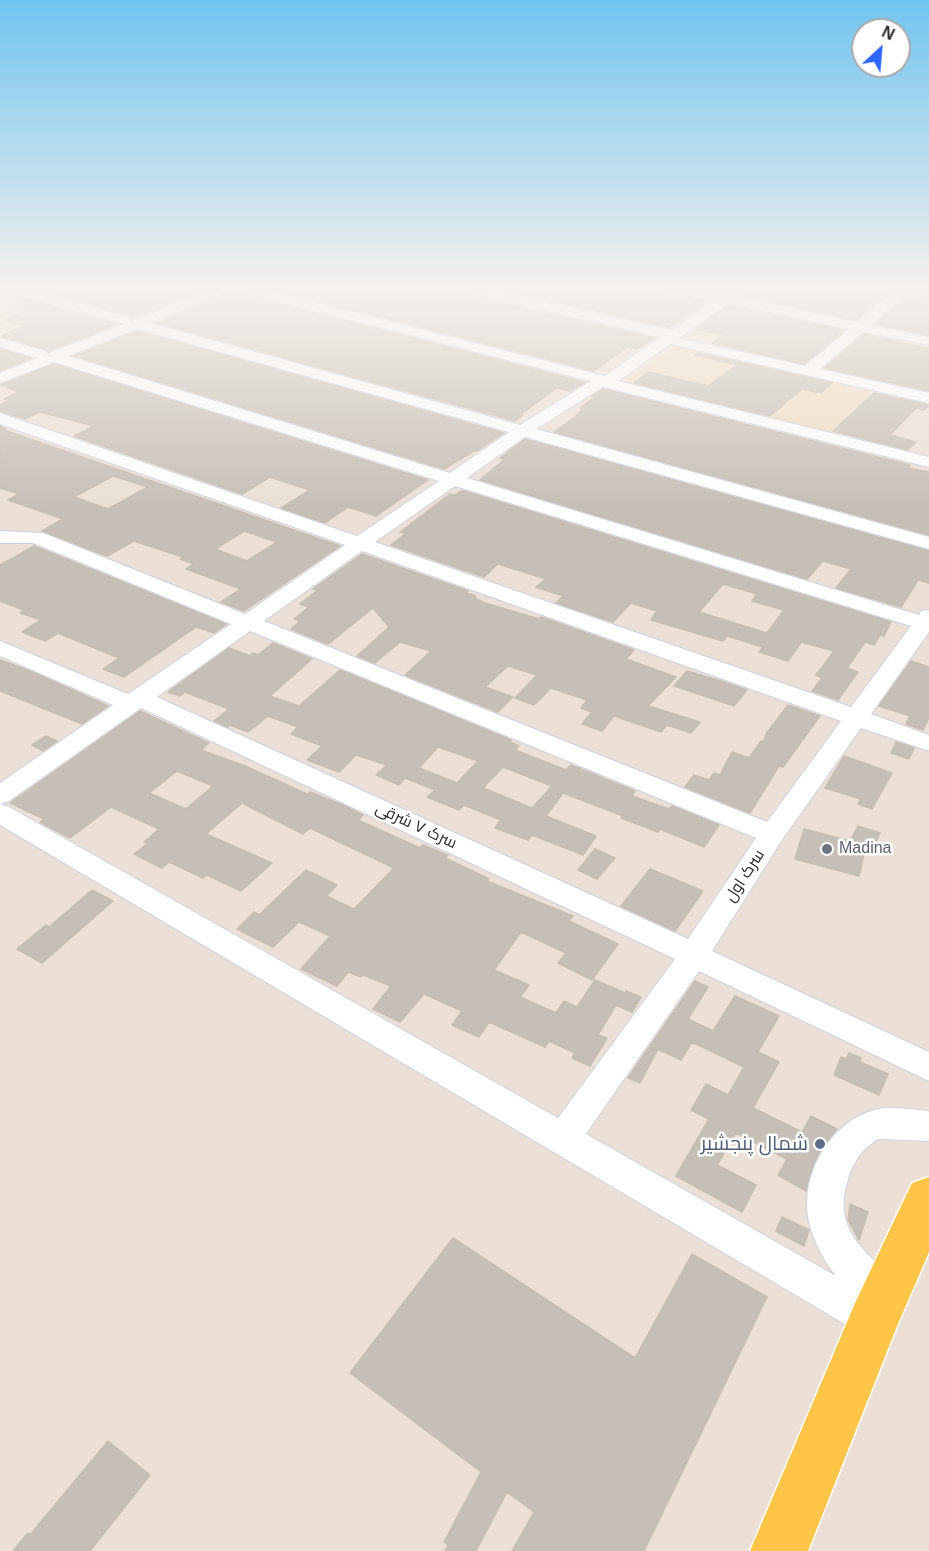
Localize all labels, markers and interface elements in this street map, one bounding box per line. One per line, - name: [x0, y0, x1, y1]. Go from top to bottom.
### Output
- north arrow: [851, 18, 911, 78]
- text: N: [879, 23, 897, 43]
- street label: سرک ۷ شرقی: [372, 799, 460, 853]
- place label: Madina: [839, 839, 891, 859]
- marker: Madina: [820, 842, 834, 856]
- street label: سرک‌ اول: [721, 846, 769, 906]
- place label: شمال پنجشیر: [701, 1132, 808, 1156]
- marker: شمال پنجشیر: [813, 1137, 827, 1151]

